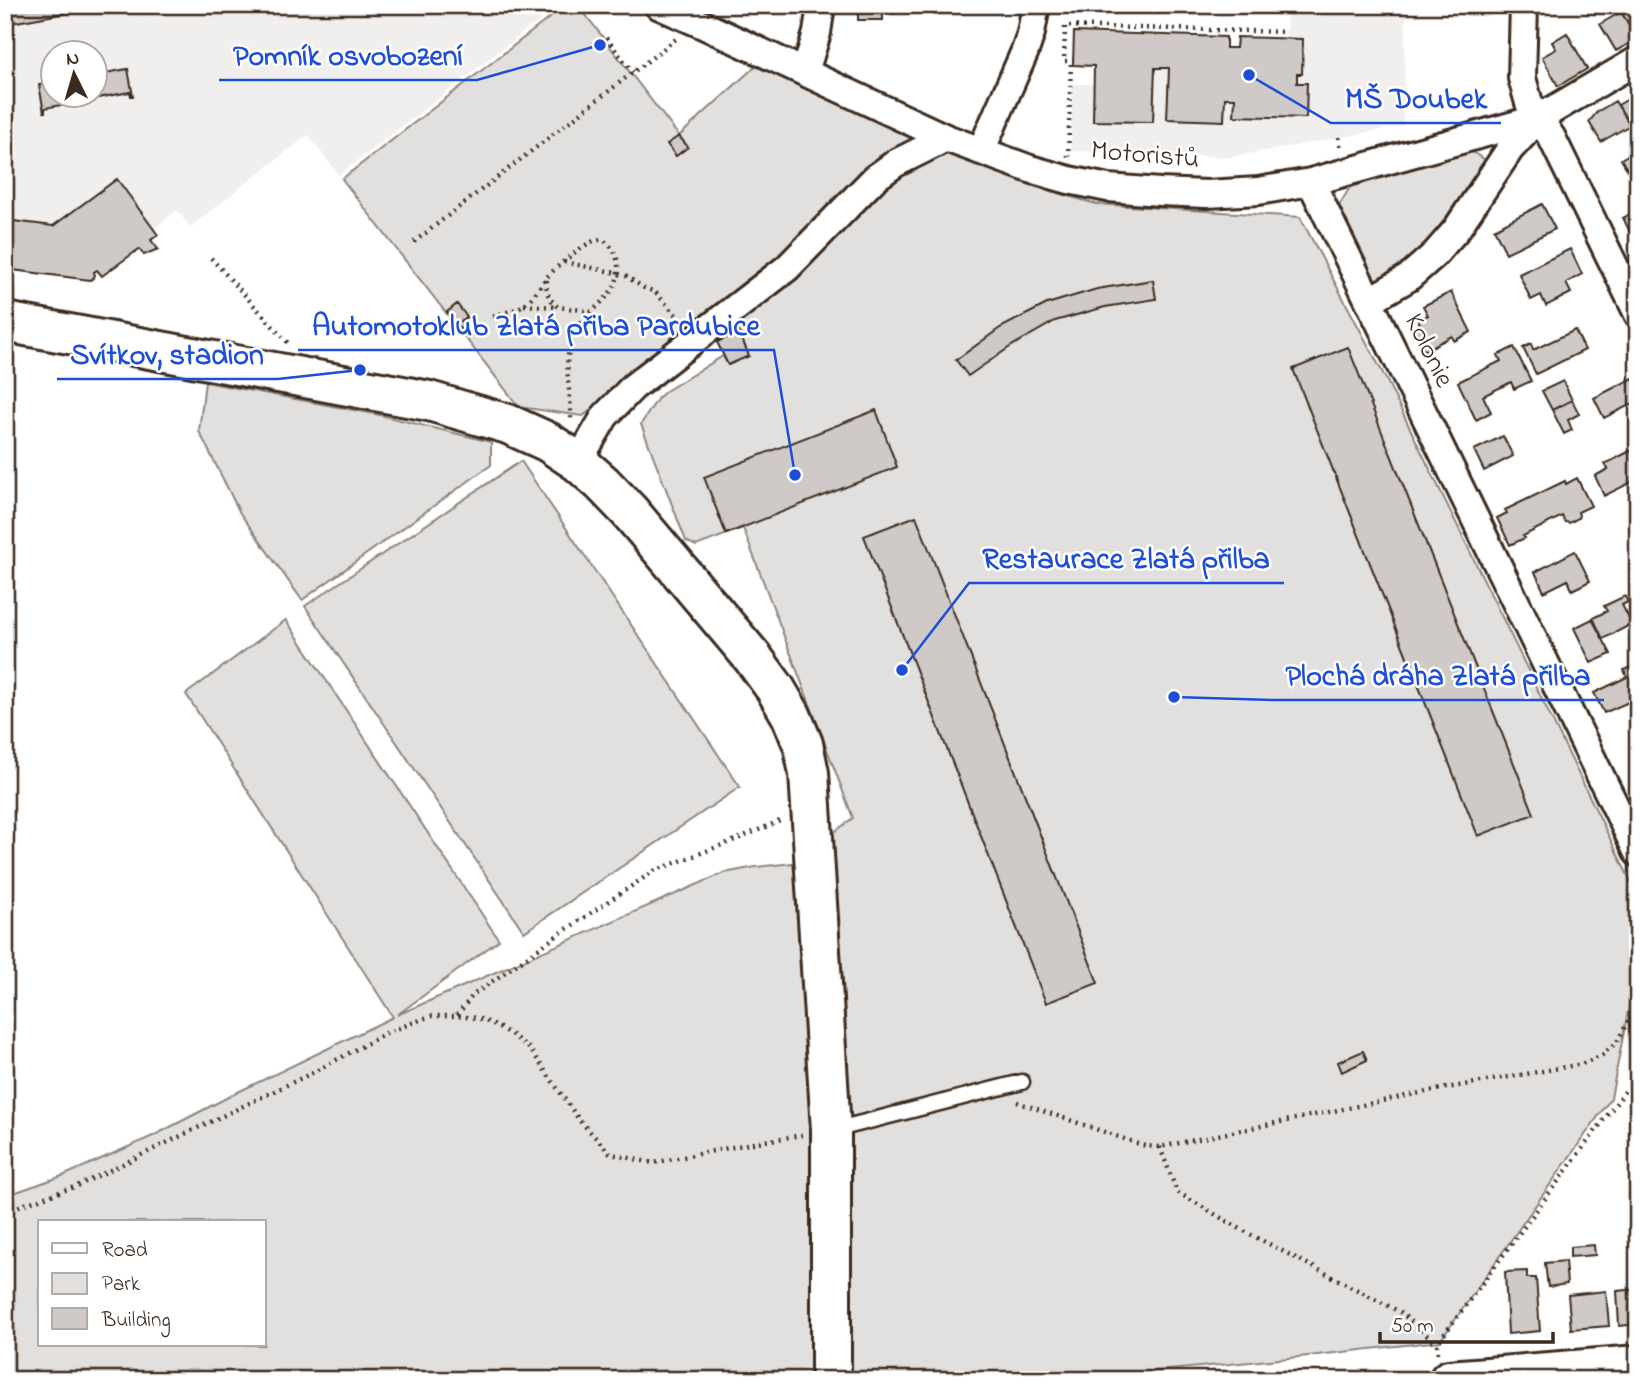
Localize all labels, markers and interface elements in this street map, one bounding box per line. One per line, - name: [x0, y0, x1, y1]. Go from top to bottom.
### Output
- callout: Pomník osvobození: [219, 29, 477, 80]
- text: Pomník osvobození: [233, 36, 463, 80]
- north arrow: [38, 38, 108, 108]
- text: N: [65, 46, 80, 74]
- callout: MŠ Doubek: [1331, 72, 1501, 123]
- text: MŠ Doubek: [1345, 79, 1488, 123]
- street label: Motoristů: [1089, 131, 1201, 181]
- callout: Automotoklub Zlatá přiba Pardubice: [298, 299, 774, 350]
- text: Automotoklub Zlatá přiba Pardubice: [312, 306, 762, 350]
- street label: Kolonie: [1392, 307, 1464, 395]
- callout: Svítkov, stadion: [57, 328, 278, 379]
- text: Svítkov, stadion: [70, 335, 264, 379]
- callout: Restaurace Zlatá přilba: [969, 532, 1284, 583]
- text: Restaurace Zlatá přilba: [982, 539, 1270, 583]
- callout: Plochá dráha Zlatá přilba: [1272, 649, 1604, 700]
- text: Plochá dráha Zlatá přilba: [1286, 656, 1590, 700]
- legend: [38, 1220, 266, 1346]
- text: Road: [102, 1236, 148, 1266]
- text: Park: [102, 1270, 141, 1300]
- scale bar: [1380, 1301, 1554, 1345]
- text: Building: [101, 1306, 171, 1338]
- text: 50 m: [1391, 1312, 1434, 1342]

